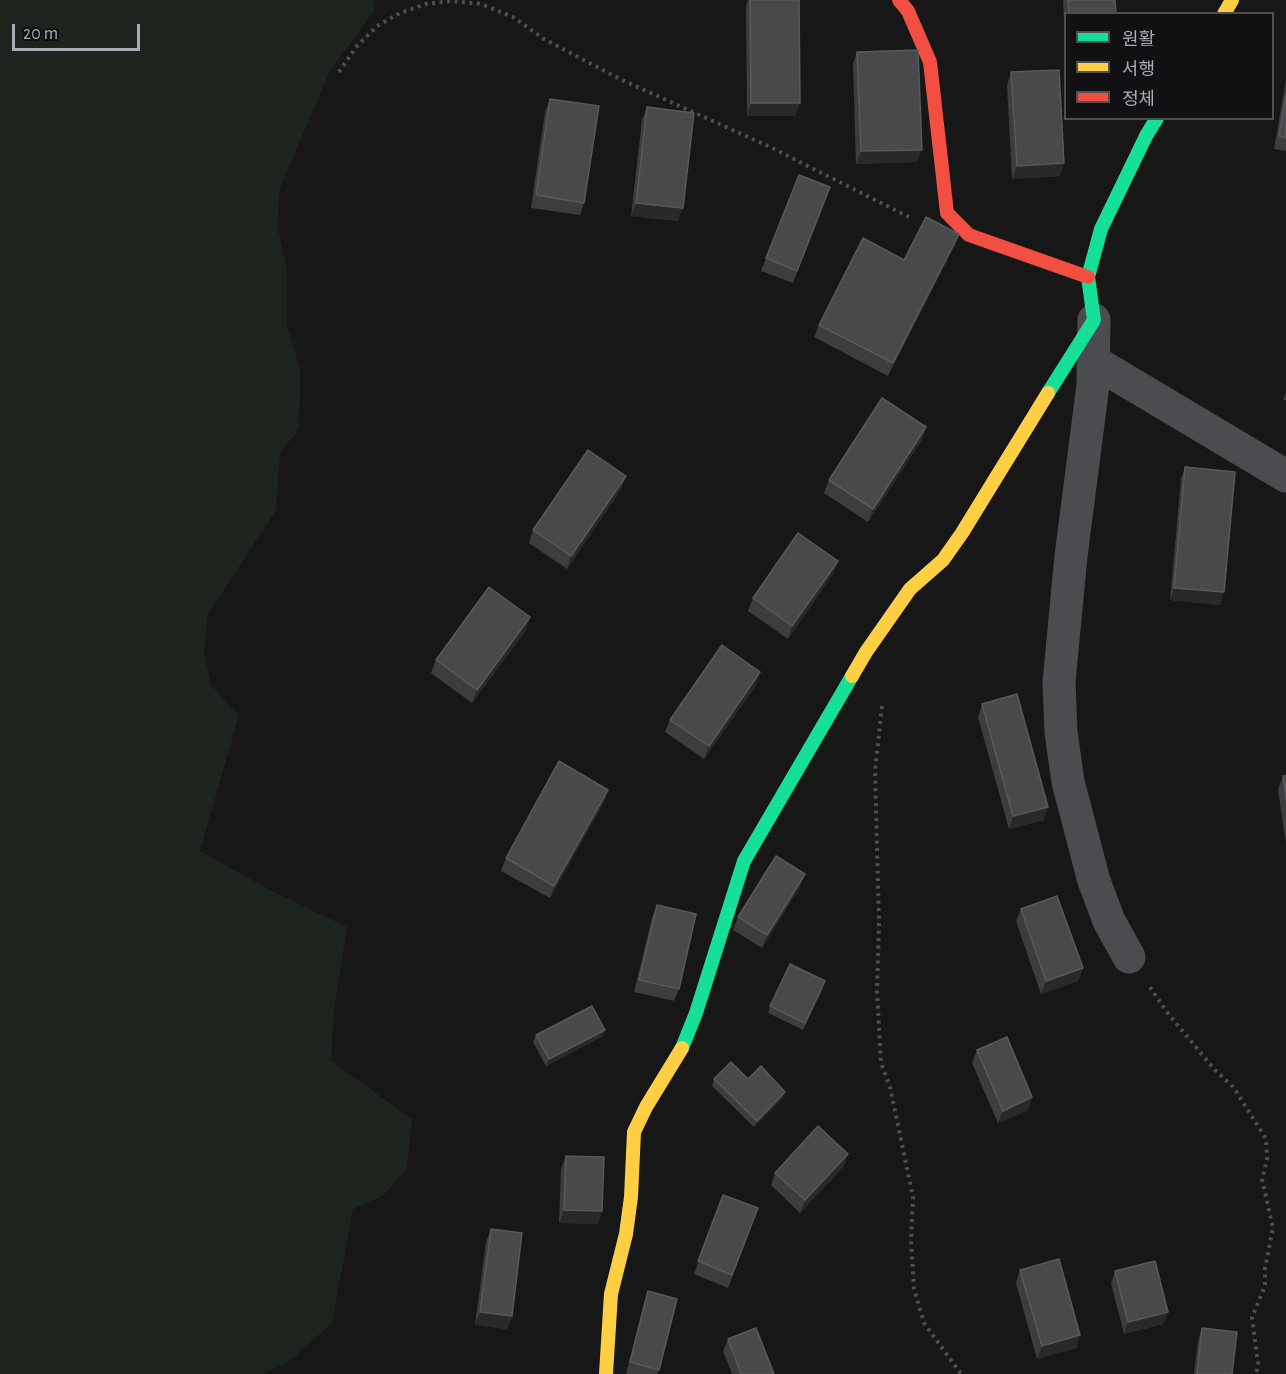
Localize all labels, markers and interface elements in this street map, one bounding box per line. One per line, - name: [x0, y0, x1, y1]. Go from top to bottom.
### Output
- scale bar: [15, 12, 142, 50]
- legend: [1064, 12, 1274, 120]
- text: 20 m: [23, 25, 58, 43]
- text: 원활: [1122, 31, 1155, 49]
- text: 서행: [1122, 61, 1155, 79]
- text: 정체: [1122, 91, 1155, 109]

